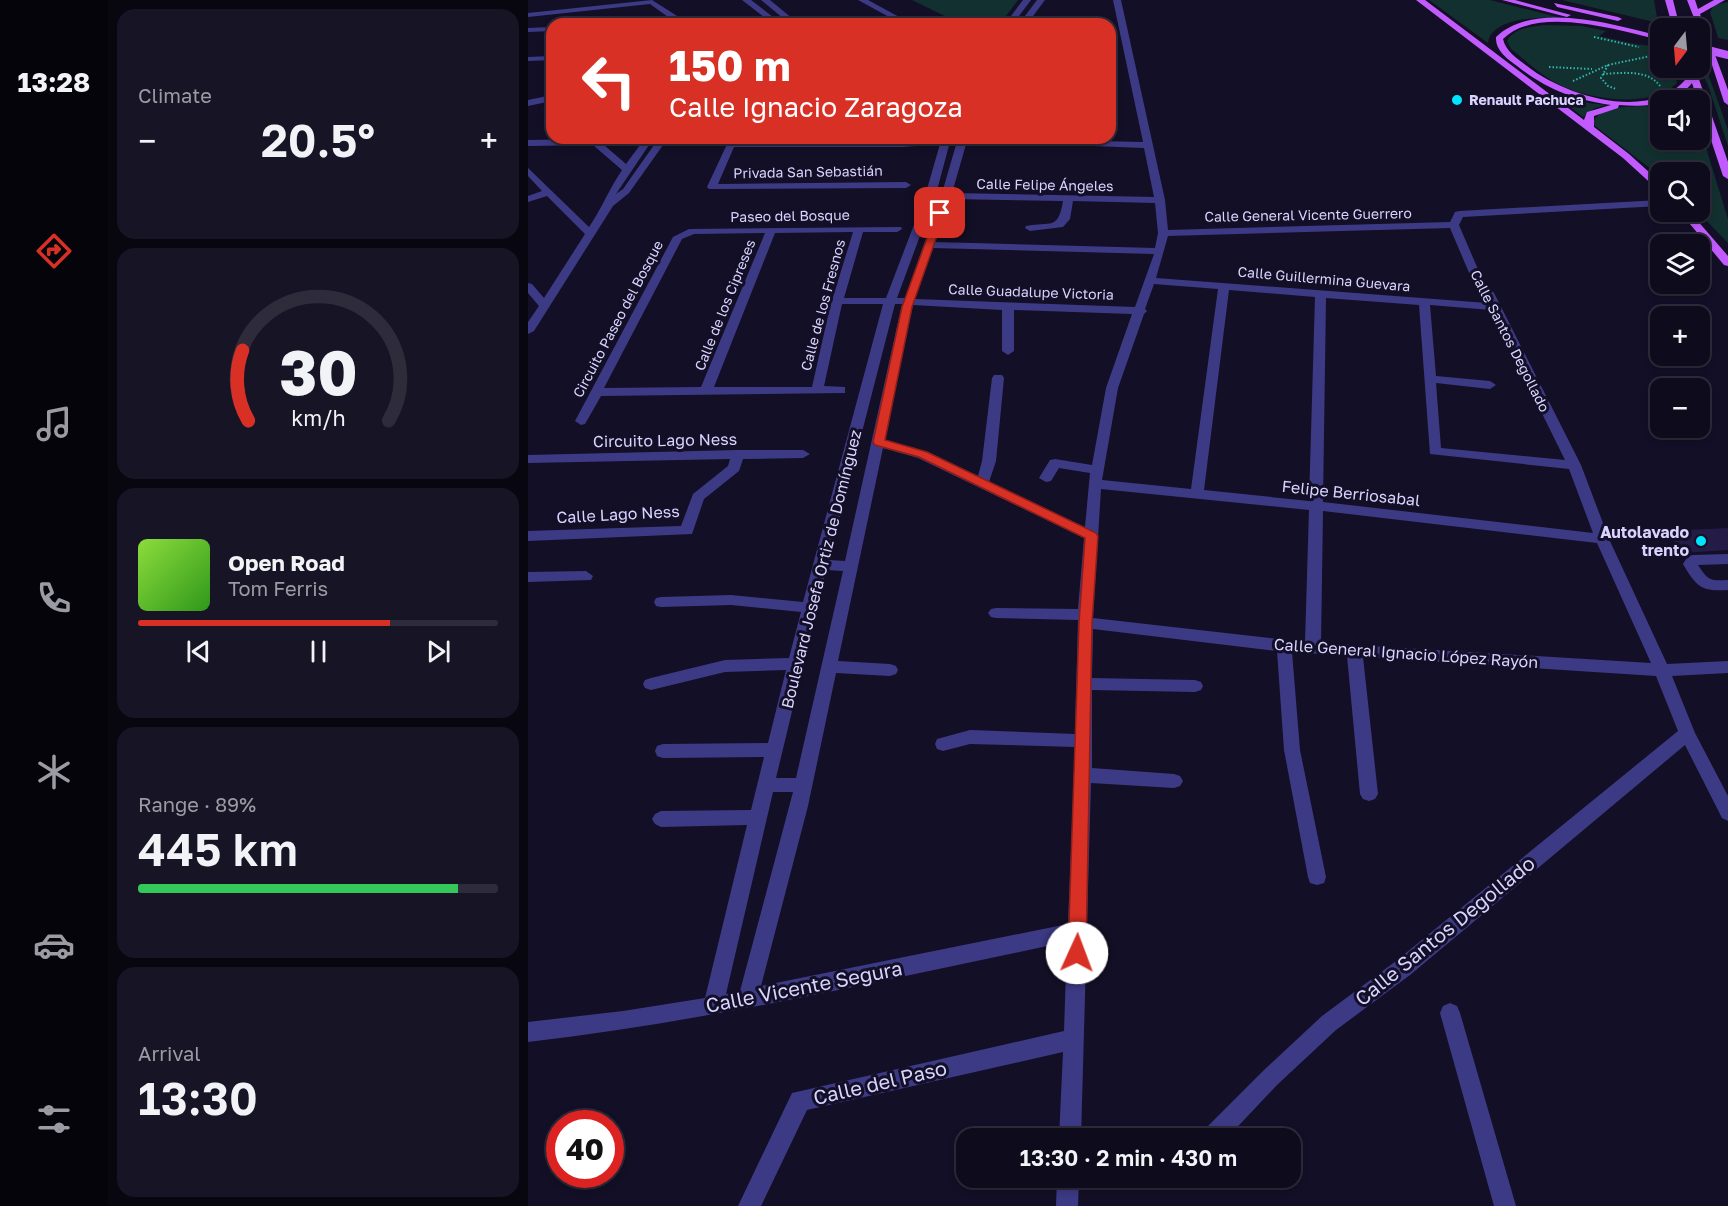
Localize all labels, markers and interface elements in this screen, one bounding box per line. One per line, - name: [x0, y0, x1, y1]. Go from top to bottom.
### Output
- north arrow: [1650, 18, 1710, 78]
- map controls: [1650, 18, 1710, 438]
- text: 150 m: [669, 40, 791, 90]
- icon: left: [570, 42, 648, 120]
- text: 13:28: [18, 66, 90, 98]
- text: Climate: [138, 83, 212, 107]
- button: sound: [1650, 90, 1710, 150]
- text: Calle Ignacio Zaragoza: [669, 91, 963, 123]
- place label: Renault Pachuca: [1469, 91, 1584, 108]
- marker: Renault Pachuca: [1450, 93, 1464, 107]
- text: 20.5°: [261, 113, 375, 167]
- text: −: [138, 121, 156, 160]
- text: +: [480, 121, 498, 160]
- street label: Privada San Sebastián: [733, 162, 883, 181]
- button: search: [1650, 162, 1710, 222]
- street label: Calle Felipe Ángeles: [976, 175, 1114, 194]
- pin: [914, 187, 965, 238]
- icon: arrive: [923, 196, 956, 229]
- street label: Calle General Vicente Guerrero: [1204, 204, 1412, 225]
- street label: Paseo del Bosque: [730, 206, 850, 225]
- icon: directions: [33, 230, 75, 272]
- button: layers: [1650, 234, 1710, 294]
- street label: Circuito Paseo del Bosque: [569, 237, 666, 400]
- street label: Calle de los Cipreses: [690, 237, 759, 373]
- street label: Calle de los Fresnos: [797, 237, 848, 372]
- street label: Calle Guillermina Guevara: [1237, 262, 1411, 295]
- street label: Calle Santos Degollado: [1467, 267, 1554, 415]
- street label: Calle Guadalupe Victoria: [948, 280, 1114, 303]
- button: +: [1650, 306, 1710, 366]
- text: 30: [279, 334, 357, 409]
- button: −: [1650, 378, 1710, 438]
- icon: music: [33, 403, 75, 445]
- text: km/h: [291, 405, 345, 431]
- street label: Boulevard Josefa Ortiz de Domínguez: [777, 428, 865, 710]
- street label: Circuito Lago Ness: [593, 429, 737, 451]
- street label: Felipe Berriosabal: [1281, 476, 1421, 510]
- street label: Calle Lago Ness: [556, 501, 680, 527]
- place label: Autolavado trento: [1600, 522, 1689, 560]
- marker: Autolavado trento: [1694, 534, 1708, 548]
- text: Open Road: [228, 549, 345, 576]
- text: Tom Ferris: [228, 576, 328, 600]
- icon: phone: [33, 577, 75, 619]
- street label: Calle General Ignacio López Rayón: [1273, 634, 1539, 672]
- icon: previous: [182, 635, 215, 668]
- icon: pause: [302, 635, 335, 668]
- icon: next: [422, 635, 455, 668]
- icon: climate: [33, 751, 75, 793]
- text: Range · 89%: [138, 792, 256, 816]
- text: 445 km: [138, 822, 298, 876]
- street label: Calle Santos Degollado: [1350, 850, 1539, 1010]
- position arrow: [1045, 921, 1109, 985]
- icon: car: [33, 924, 75, 966]
- street label: Calle Vicente Segura: [703, 955, 904, 1017]
- text: Arrival: [138, 1041, 201, 1065]
- street label: Calle del Paso: [811, 1055, 949, 1109]
- text: 13:30: [138, 1071, 258, 1125]
- icon: filters: [33, 1098, 75, 1140]
- speed limit sign: 40: [546, 1110, 624, 1188]
- text: 13:30 · 2 min · 430 m: [1020, 1144, 1237, 1171]

